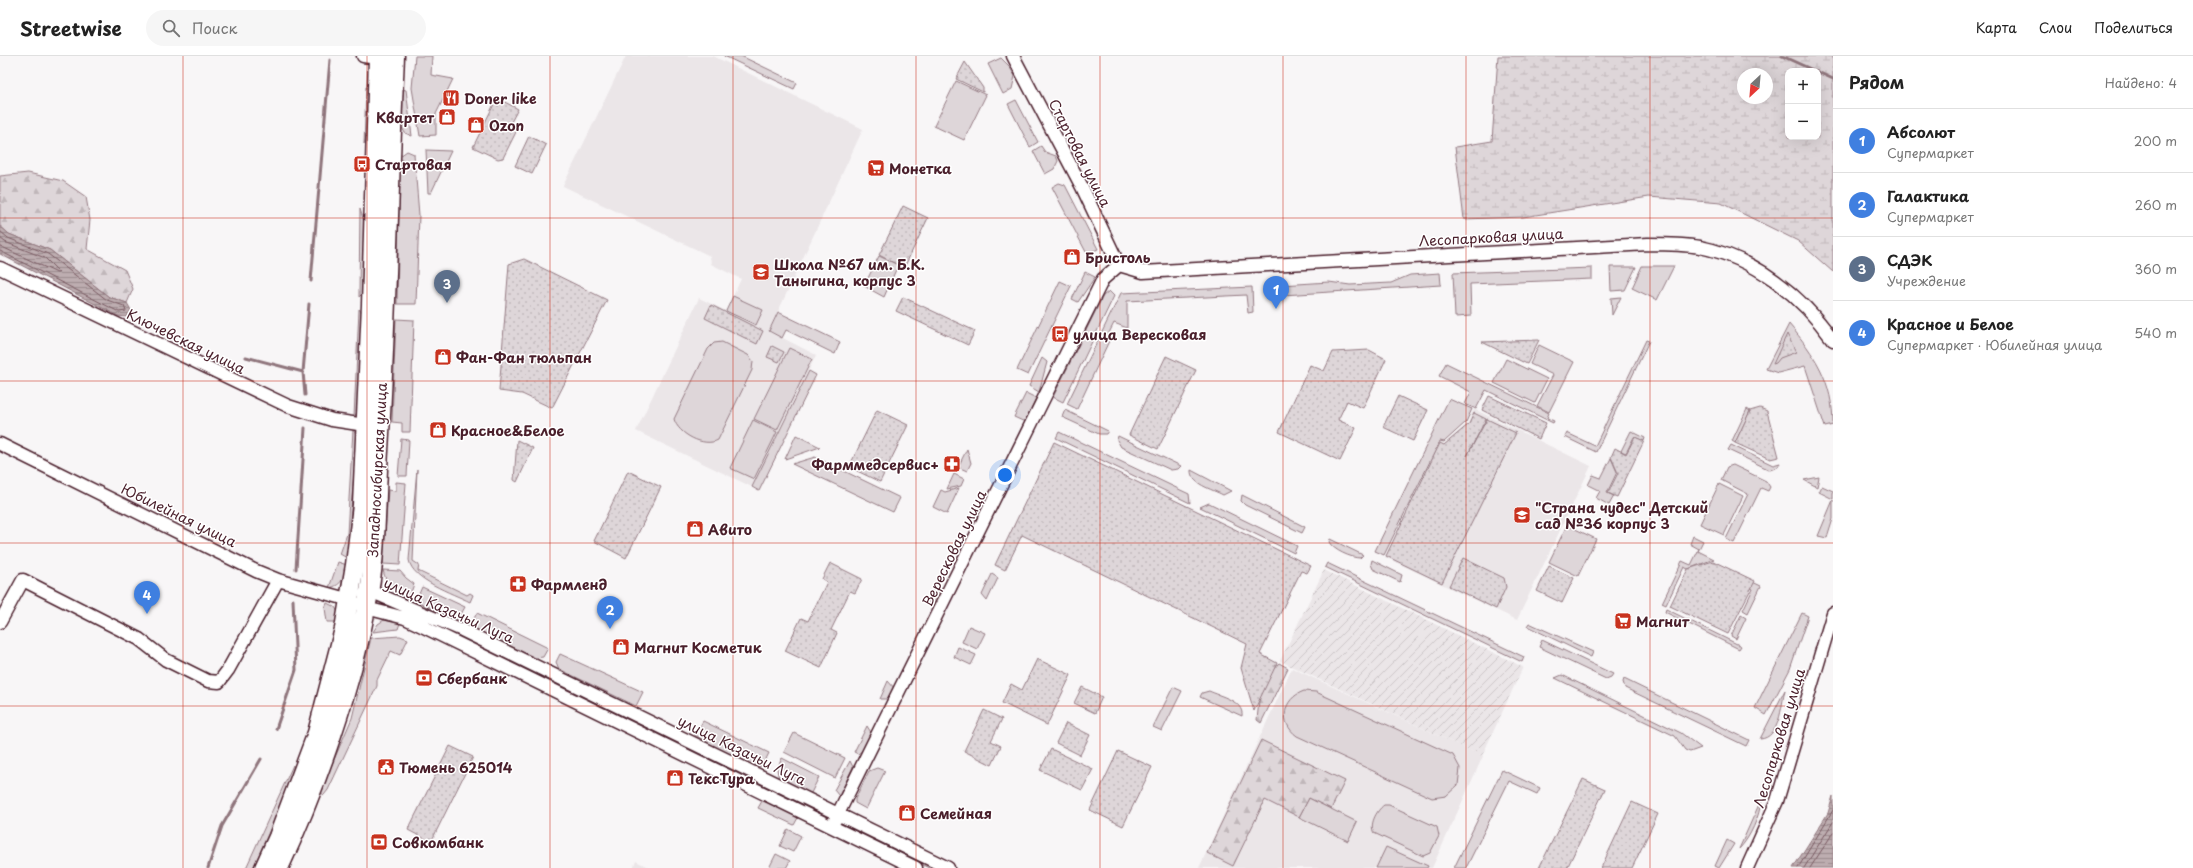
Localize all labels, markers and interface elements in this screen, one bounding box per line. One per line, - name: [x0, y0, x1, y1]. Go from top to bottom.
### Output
- search box: [146, 10, 426, 46]
- text: Streetwise: [20, 14, 122, 42]
- text: Поиск: [192, 16, 237, 39]
- icon: search: [160, 17, 182, 39]
- text: Карта: [1976, 17, 2017, 38]
- text: Слои: [2039, 17, 2072, 38]
- text: Поделиться: [2094, 17, 2173, 38]
- north arrow: [1737, 68, 1773, 104]
- map controls: [1785, 68, 1821, 140]
- button: +: [1785, 68, 1821, 104]
- text: Рядом: [1849, 69, 1904, 95]
- text: Найдено: 4: [2105, 73, 2177, 92]
- restaurant icon: Doner like: [441, 88, 461, 108]
- place label: Doner like: [464, 88, 537, 109]
- street label: Стартовая улица: [1044, 95, 1116, 211]
- button: −: [1785, 104, 1821, 140]
- place label: Квартет: [376, 107, 435, 128]
- shop icon: Квартет: [437, 107, 457, 127]
- shop icon: Ozon: [466, 115, 486, 135]
- place label: Ozon: [489, 115, 524, 136]
- text: Абсолют: [1887, 120, 1955, 143]
- text: 1: [1859, 131, 1865, 150]
- text: 200 m: [2134, 131, 2177, 150]
- text: Супермаркет: [1887, 143, 1974, 162]
- bus stop icon: Стартовая: [352, 154, 372, 174]
- place label: Стартовая: [375, 154, 452, 175]
- supermarket icon: Монетка: [866, 158, 886, 178]
- place label: Монетка: [889, 158, 952, 179]
- text: Галактика: [1887, 184, 1969, 207]
- text: 2: [1857, 195, 1867, 214]
- text: 260 m: [2135, 195, 2177, 214]
- text: Супермаркет: [1887, 207, 1974, 226]
- street label: Лесопарковая улица: [1418, 223, 1564, 251]
- shop icon: Бристоль: [1062, 247, 1082, 267]
- place label: Бристоль: [1085, 247, 1151, 268]
- text: СДЭК: [1887, 248, 1932, 271]
- place label: Школа №67 им. Б.К. Таныгина, корпус 3: [774, 254, 925, 291]
- text: 3: [1858, 259, 1866, 278]
- text: 360 m: [2134, 259, 2177, 278]
- school or university icon: Школа №67 им. Б.К. Таныгина, корпус 3: [751, 262, 771, 282]
- pin: 3: [434, 270, 460, 303]
- text: Учреждение: [1887, 271, 1966, 290]
- pin: 1: [1263, 276, 1289, 309]
- street label: Ключевская улица: [123, 303, 249, 379]
- text: Красное и Белое: [1887, 312, 2014, 335]
- text: 4: [1858, 323, 1866, 342]
- text: 540 m: [2134, 323, 2177, 342]
- bus stop icon: улица Вересковая: [1050, 324, 1070, 344]
- place label: улица Вересковая: [1073, 324, 1206, 345]
- text: Супермаркет · Юбилейная улица: [1887, 335, 2102, 354]
- shop icon: Фан-Фан тюльпан: [433, 347, 453, 367]
- place label: Фан-Фан тюльпан: [456, 347, 592, 368]
- street label: Западносибирская улица: [362, 382, 392, 558]
- shop icon: Красное&Белое: [428, 420, 448, 440]
- place label: Красное&Белое: [451, 420, 565, 441]
- place label: Фарммедсервис+: [812, 454, 939, 475]
- pharmacy icon: Фарммедсервис+: [942, 454, 962, 474]
- your location: [995, 465, 1015, 485]
- street label: Юбилейная улица: [118, 478, 240, 552]
- street label: Вересковая улица: [917, 486, 991, 610]
- place label: "Страна чудес" Детский сад №36 корпус 3: [1535, 497, 1708, 534]
- school or university icon: "Страна чудес" Детский сад №36 корпус 3: [1512, 505, 1532, 525]
- shop icon: Авито: [685, 519, 705, 539]
- place label: Авито: [708, 519, 752, 540]
- street label: улица Казачьи Луга: [381, 572, 518, 648]
- pharmacy icon: Фармленд: [508, 574, 528, 594]
- place label: Фармленд: [531, 574, 608, 595]
- pin: 4: [134, 581, 160, 614]
- pin: 2: [597, 596, 623, 629]
- supermarket icon: Магнит: [1613, 611, 1633, 631]
- place label: Магнит: [1636, 611, 1690, 632]
- shop icon: Магнит Косметик: [611, 637, 631, 657]
- place label: Магнит Косметик: [634, 637, 762, 658]
- street label: Лесопарковая улица: [1748, 666, 1810, 810]
- bank icon: Сбербанк: [414, 668, 434, 688]
- place label: Сбербанк: [437, 668, 507, 689]
- street label: улица Казачьи Луга: [674, 710, 810, 790]
- public building icon: Тюмень 625014: [376, 757, 396, 777]
- place label: Тюмень 625014: [399, 757, 513, 778]
- shop icon: ТексТура: [665, 768, 685, 788]
- place label: ТексТура: [688, 768, 755, 789]
- shop icon: Семейная: [897, 803, 917, 823]
- place label: Семейная: [920, 803, 992, 824]
- bank icon: Совкомбанк: [369, 832, 389, 852]
- place label: Совкомбанк: [392, 832, 484, 853]

